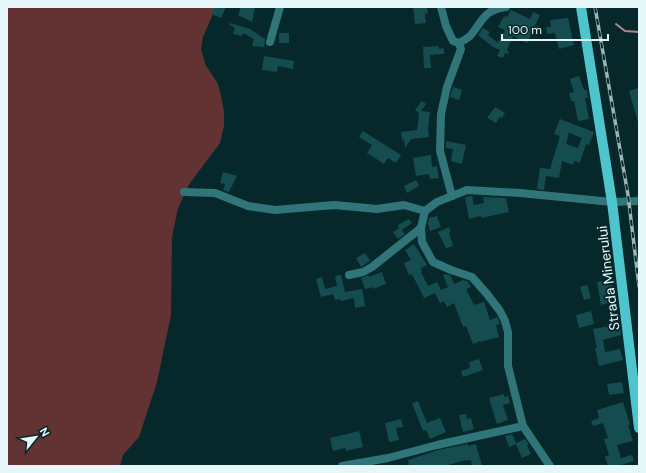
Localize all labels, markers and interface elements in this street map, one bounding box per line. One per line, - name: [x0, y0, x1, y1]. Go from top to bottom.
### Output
- scale bar: [502, 16, 608, 42]
- text: 100 m: [508, 22, 542, 38]
- street label: Strada Minerului: [593, 225, 623, 331]
- north arrow: [16, 417, 56, 457]
- text: N: [37, 425, 53, 439]

